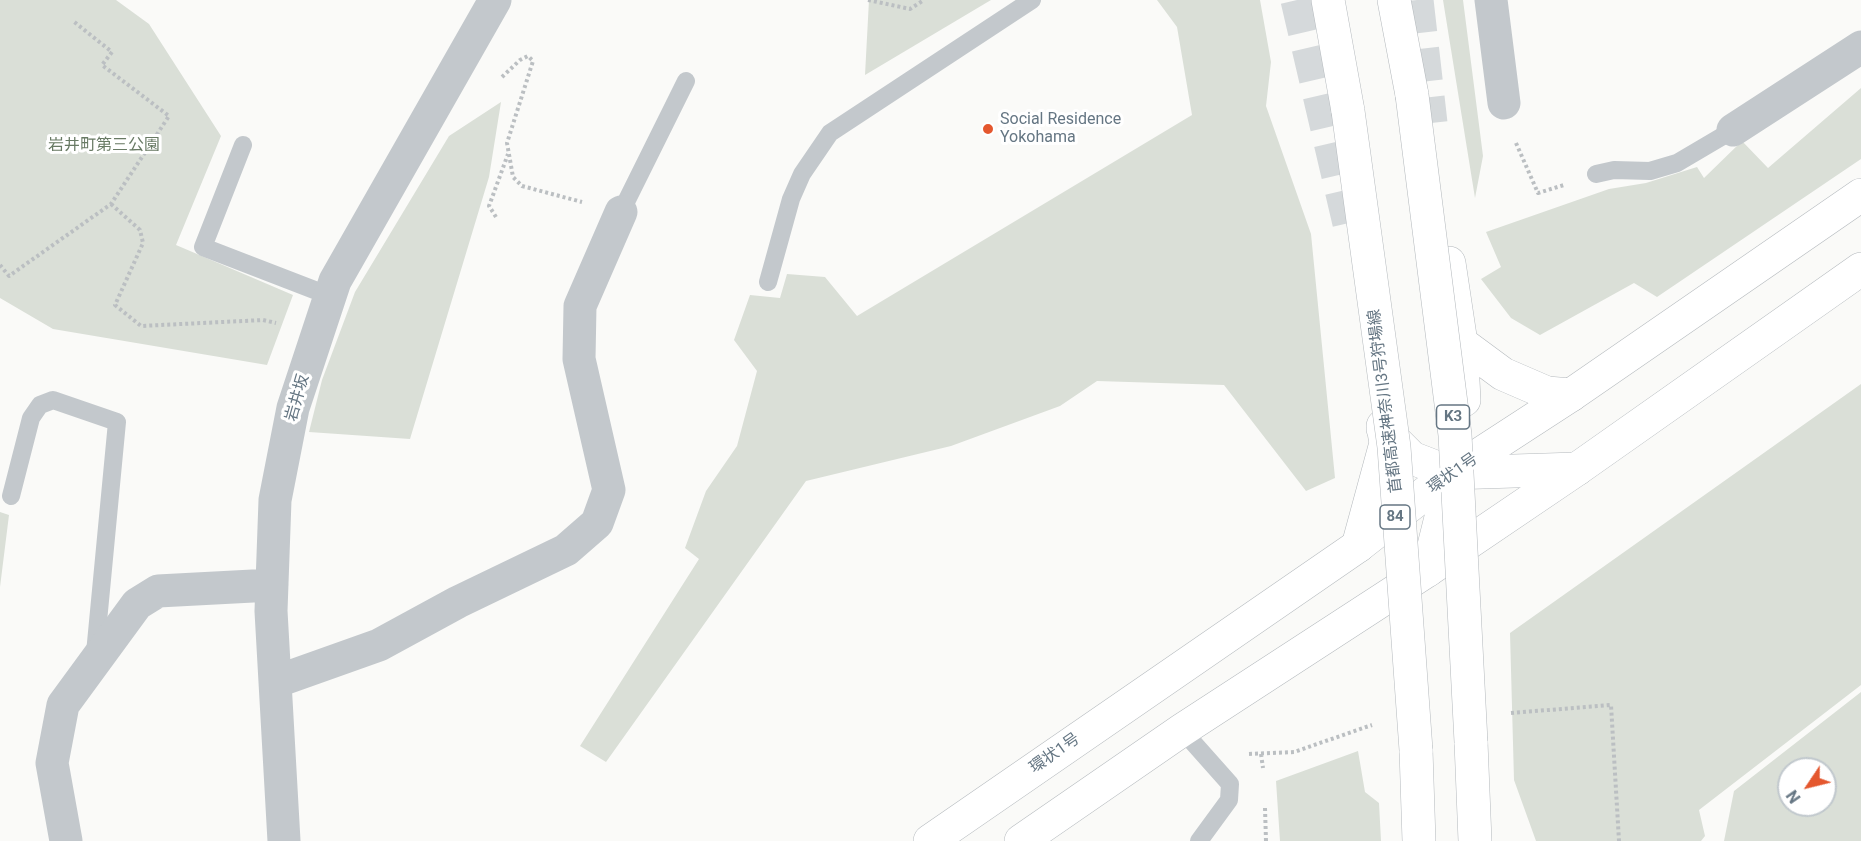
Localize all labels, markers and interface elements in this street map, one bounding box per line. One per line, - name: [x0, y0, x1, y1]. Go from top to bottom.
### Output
- place label: Social Residence Yokohama: [1000, 110, 1121, 148]
- marker: Social Residence Yokohama: [981, 122, 995, 136]
- park label: 岩井町第三公園: [48, 136, 160, 156]
- street label: 首都高速神奈川3号狩場線: [1365, 308, 1407, 494]
- street label: 岩井坂: [282, 372, 314, 424]
- road number: K3: [1436, 405, 1470, 429]
- street label: 環状1号: [1424, 450, 1482, 498]
- road number: 84: [1380, 505, 1410, 529]
- street label: 環状1号: [1026, 730, 1084, 778]
- north arrow: [1777, 757, 1837, 817]
- text: N: [1782, 786, 1805, 807]

